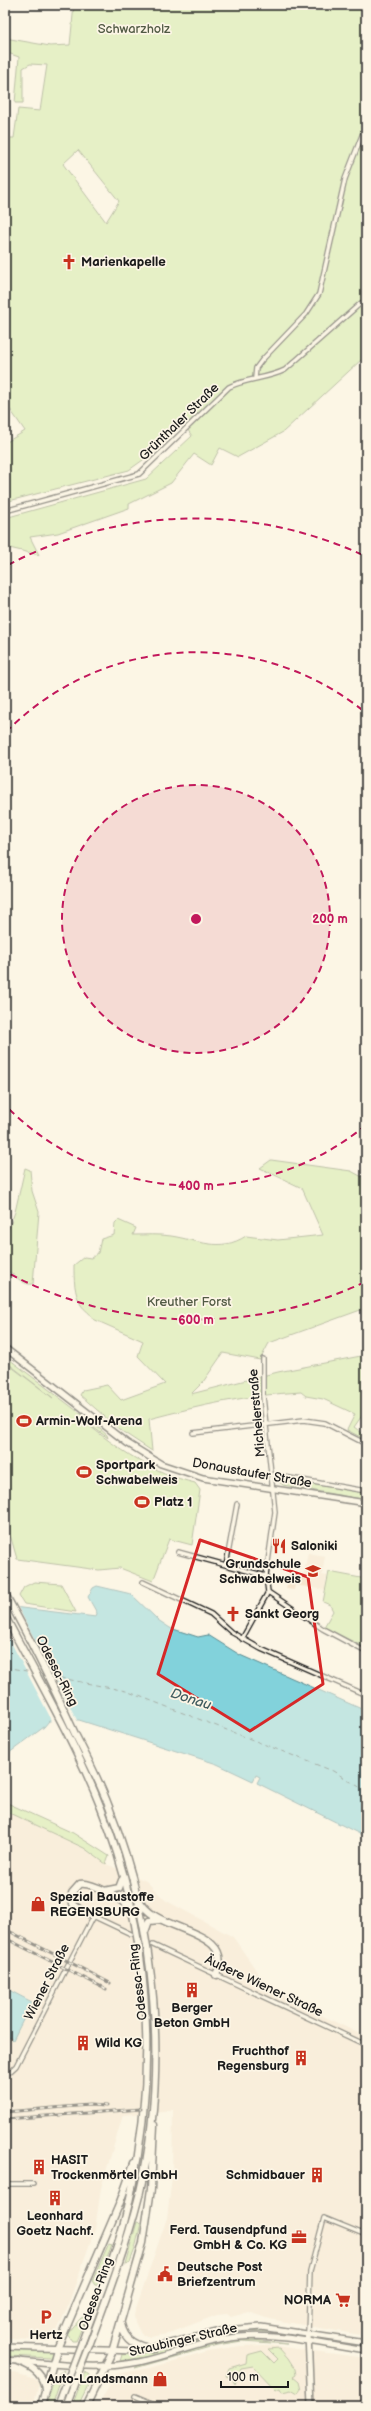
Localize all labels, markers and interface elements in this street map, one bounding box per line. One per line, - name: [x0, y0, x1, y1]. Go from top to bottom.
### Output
- park label: Schwarzholz: [98, 21, 171, 37]
- church icon: Marienkapelle: [60, 253, 78, 271]
- place label: Marienkapelle: [81, 254, 166, 270]
- street label: Grünthaler Straße: [136, 380, 222, 464]
- centre of rings: [189, 912, 203, 926]
- text: 200 m: [312, 912, 348, 927]
- text: 400 m: [178, 1179, 214, 1194]
- park label: Kreuther Forst: [147, 1294, 231, 1310]
- text: 600 m: [178, 1313, 214, 1328]
- street label: Michelerstraße: [245, 1368, 269, 1458]
- sports icon: Armin-Wolf-Arena: [15, 1412, 33, 1430]
- place label: Armin-Wolf-Arena: [35, 1413, 143, 1429]
- street label: Donaustaufer Straße: [191, 1455, 313, 1491]
- place label: Sportpark Schwabelweis: [96, 1457, 178, 1488]
- sports icon: Sportpark Schwabelweis: [75, 1463, 93, 1481]
- sports icon: Platz 1: [133, 1493, 151, 1511]
- place label: Platz 1: [154, 1494, 193, 1510]
- restaurant icon: Saloniki: [270, 1537, 288, 1555]
- place label: Saloniki: [291, 1538, 337, 1554]
- place label: Grundschule Schwabelweis: [219, 1556, 302, 1587]
- school or university icon: Grundschule Schwabelweis: [304, 1562, 322, 1580]
- church icon: Sankt Georg: [224, 1605, 242, 1623]
- place label: Sankt Georg: [245, 1606, 319, 1622]
- street label: Odessa-Ring: [32, 1633, 82, 1709]
- water label: Donau: [169, 1684, 214, 1714]
- place label: Spezial Baustoffe REGENSBURG: [50, 1889, 154, 1920]
- shop icon: Spezial Baustoffe REGENSBURG: [29, 1895, 47, 1913]
- street label: Wiener Straße: [21, 1941, 73, 2023]
- street label: Odessa-Ring: [125, 1943, 151, 2021]
- street label: Äußere Wiener Straße: [202, 1952, 326, 2021]
- building icon: Berger Beton GmbH: [183, 1981, 201, 1999]
- place label: Berger Beton GmbH: [154, 2000, 230, 2031]
- building icon: Wild KG: [74, 2034, 92, 2052]
- place label: Wild KG: [95, 2035, 142, 2051]
- place label: Fruchthof Regensburg: [217, 2043, 290, 2074]
- building icon: Fruchthof Regensburg: [292, 2049, 310, 2067]
- place label: HASIT Trockenmörtel GmbH: [51, 2152, 178, 2183]
- building icon: HASIT Trockenmörtel GmbH: [30, 2158, 48, 2176]
- building icon: Schmidbauer: [308, 2166, 326, 2184]
- place label: Schmidbauer: [226, 2167, 306, 2183]
- building icon: Leonhard Goetz Nachf.: [46, 2189, 64, 2207]
- place label: Leonhard Goetz Nachf.: [16, 2208, 94, 2239]
- place label: Ferd. Tausendpfund GmbH & Co. KG: [170, 2222, 287, 2253]
- office icon: Ferd. Tausendpfund GmbH & Co. KG: [290, 2228, 308, 2246]
- street label: Odessa-Ring: [75, 2255, 117, 2333]
- place label: Deutsche Post Briefzentrum: [177, 2259, 263, 2290]
- public building icon: Deutsche Post Briefzentrum: [156, 2265, 174, 2283]
- supermarket icon: NORMA: [334, 2291, 352, 2309]
- place label: NORMA: [284, 2292, 331, 2308]
- parking icon: Hertz: [37, 2308, 55, 2326]
- street label: Straubinger Straße: [127, 2320, 239, 2360]
- place label: Hertz: [29, 2327, 63, 2343]
- scale bar: [221, 2363, 288, 2389]
- shop icon: Auto-Landsmann: [151, 2370, 169, 2388]
- text: 100 m: [227, 2370, 259, 2385]
- place label: Auto-Landsmann: [46, 2371, 148, 2387]

